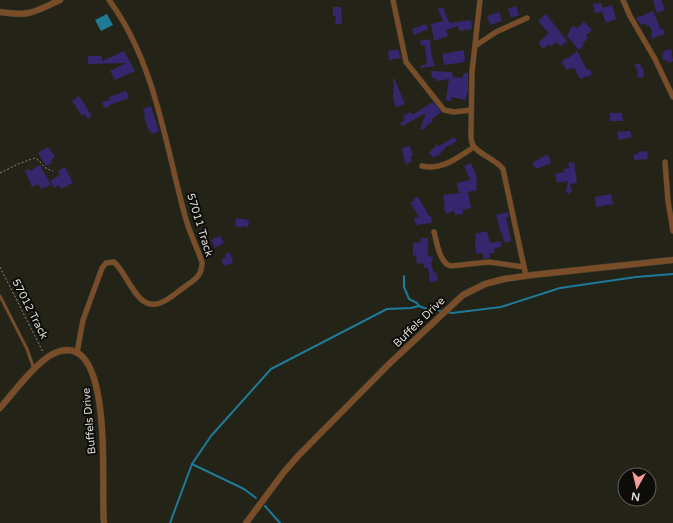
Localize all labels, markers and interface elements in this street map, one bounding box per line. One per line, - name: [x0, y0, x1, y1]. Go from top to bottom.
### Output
- street label: 57011 Track: [184, 192, 216, 258]
- street label: 57012 Track: [9, 277, 51, 341]
- street label: Buffels Drive: [391, 294, 447, 350]
- street label: Buffels Drive: [80, 387, 98, 455]
- north arrow: [617, 467, 657, 507]
- text: N: [630, 489, 641, 503]

